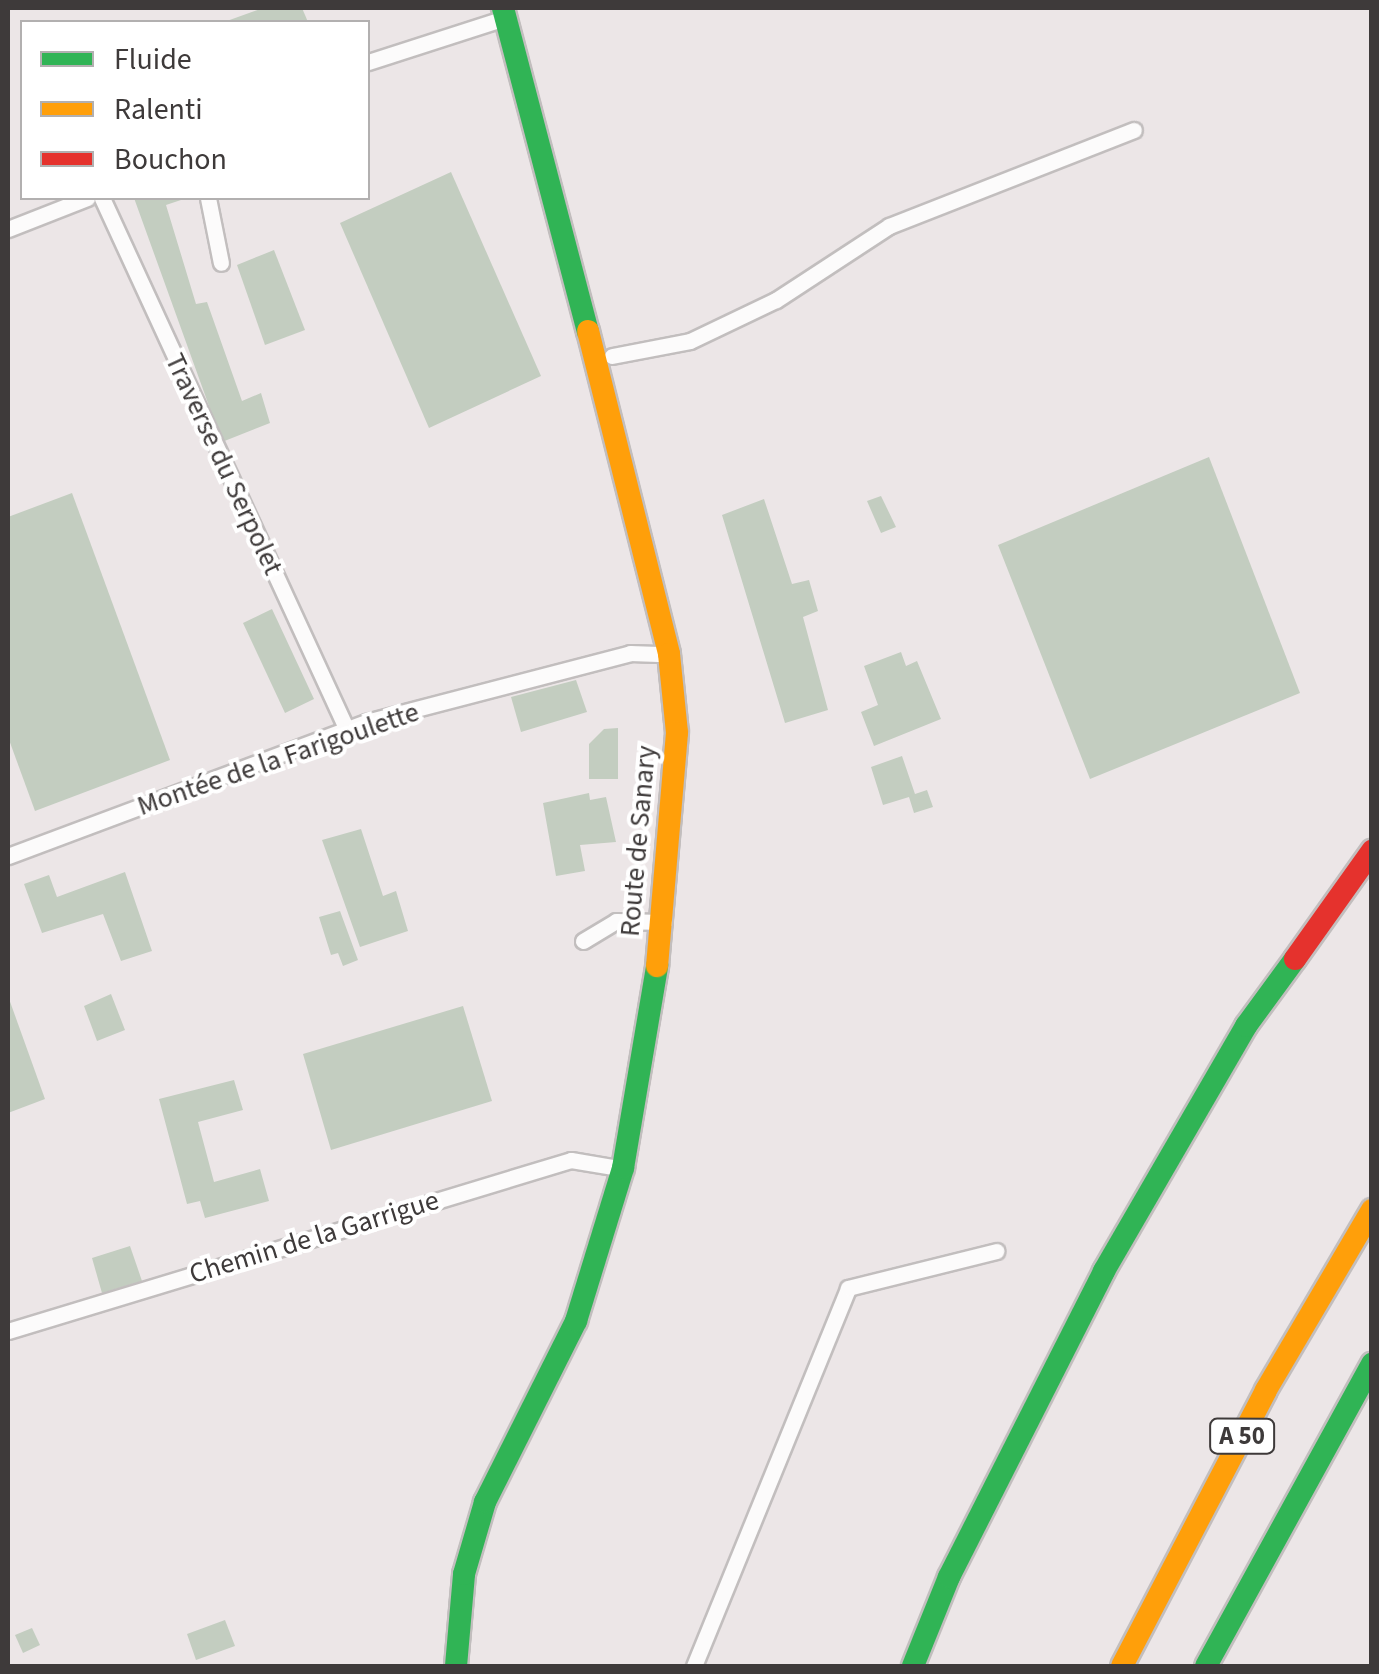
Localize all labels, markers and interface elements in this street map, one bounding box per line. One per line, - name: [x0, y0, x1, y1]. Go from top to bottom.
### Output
- legend: [20, 20, 370, 200]
- text: Fluide: [114, 38, 192, 81]
- text: Ralenti: [114, 88, 203, 131]
- text: Bouchon: [114, 138, 227, 181]
- street label: Traverse du Serpolet: [158, 348, 290, 580]
- street label: Montée de la Farigoulette: [133, 695, 423, 823]
- street label: Route de Sanary: [613, 744, 663, 938]
- street label: Chemin de la Garrigue: [185, 1183, 443, 1291]
- road number: A 50: [1207, 1416, 1277, 1456]

